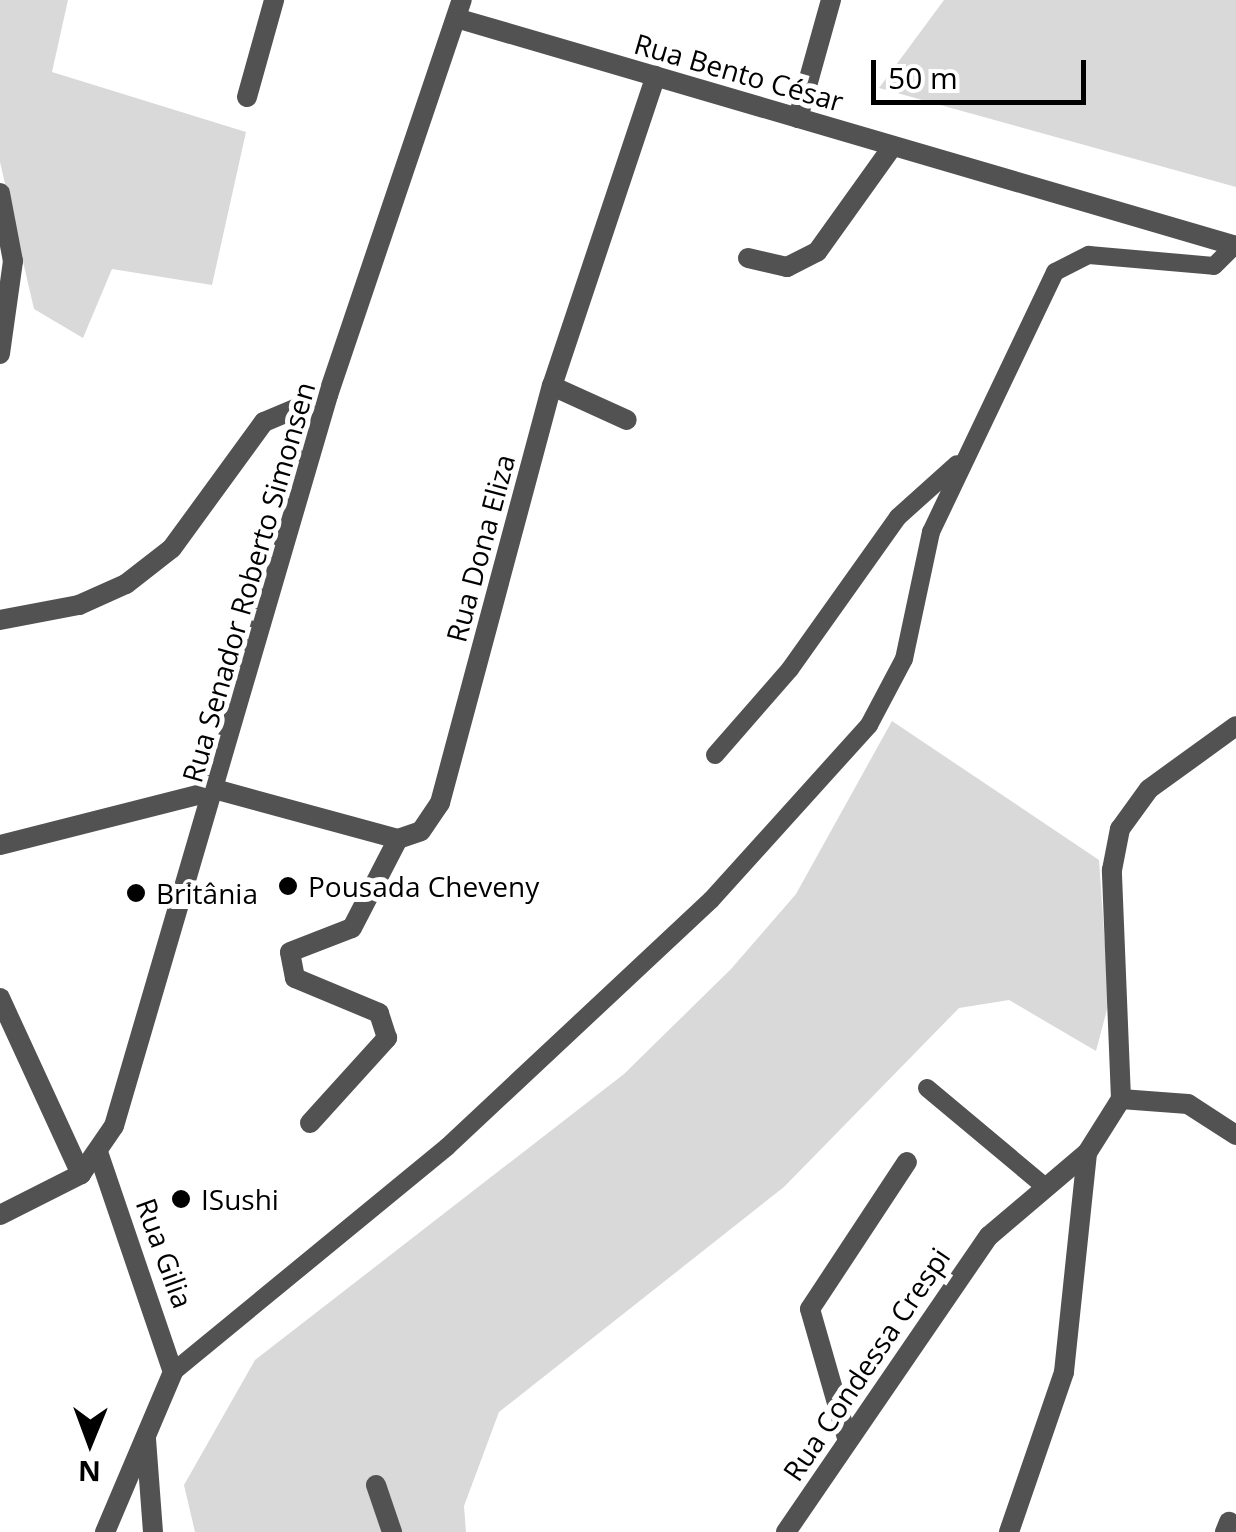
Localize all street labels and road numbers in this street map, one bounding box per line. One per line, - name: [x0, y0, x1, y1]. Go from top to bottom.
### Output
- street label: Rua Bento César: [631, 26, 847, 118]
- street label: Rua Senador Roberto Simonsen: [175, 378, 321, 786]
- street label: Rua Dona Eliza: [439, 451, 521, 645]
- street label: Rua Gilia: [130, 1194, 200, 1312]
- street label: Rua Condessa Crespi: [776, 1241, 956, 1487]

